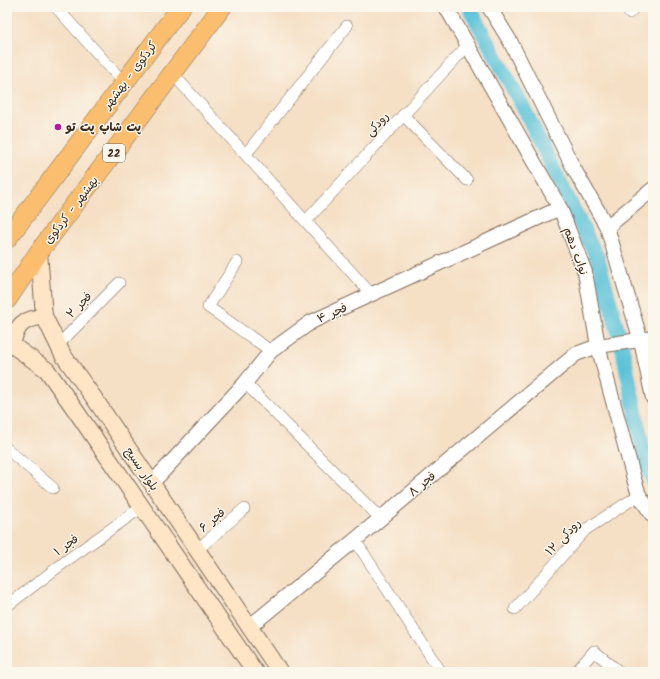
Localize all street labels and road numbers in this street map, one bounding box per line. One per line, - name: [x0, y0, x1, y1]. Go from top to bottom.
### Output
- street label: کردکوی - بهشهر: [98, 37, 162, 114]
- street label: رودکی: [361, 108, 394, 141]
- road number: 22: [103, 144, 125, 162]
- street label: بهشهر - کردکوی: [39, 172, 103, 248]
- street label: نواب دهم: [558, 224, 593, 278]
- street label: فجر ۲: [62, 288, 97, 323]
- street label: فجر ۴: [314, 298, 351, 329]
- street label: بلوار بسیج: [120, 443, 163, 495]
- street label: فجر ۸: [404, 467, 440, 502]
- street label: فجر ۶: [195, 503, 230, 537]
- street label: رودکی ۱۲: [541, 514, 586, 560]
- street label: فجر ۱: [50, 530, 83, 561]

